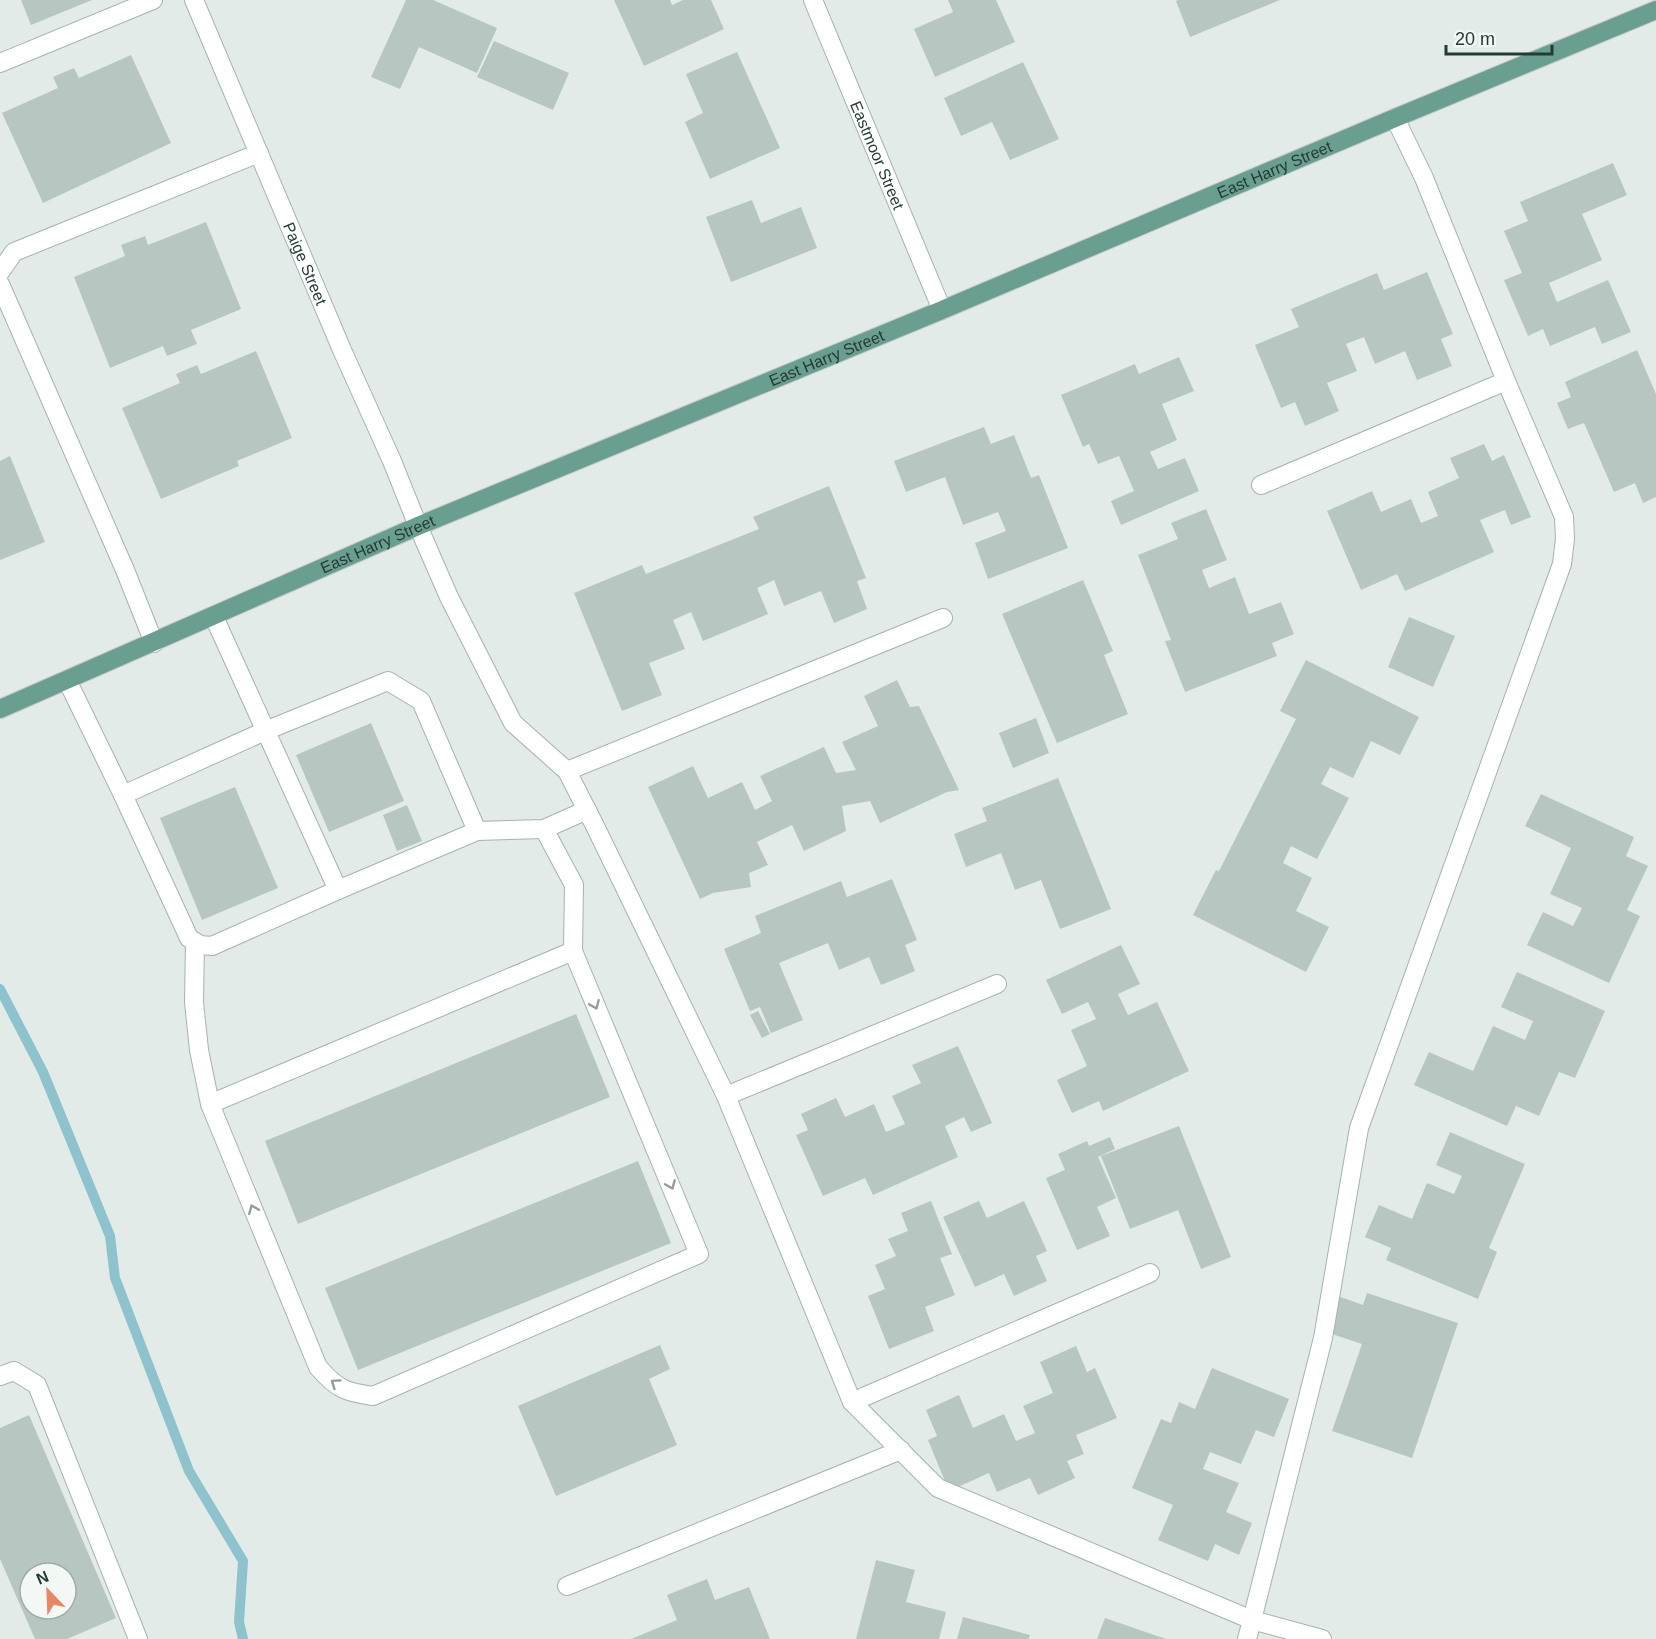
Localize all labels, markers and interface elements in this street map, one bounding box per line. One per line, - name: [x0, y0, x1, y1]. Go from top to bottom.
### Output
- scale bar: [1446, 18, 1552, 56]
- text: 20 m: [1455, 29, 1495, 49]
- street label: Eastmoor Street: [847, 99, 907, 212]
- street label: East Harry Street: [1215, 138, 1335, 201]
- street label: Paige Street: [280, 220, 330, 308]
- street label: East Harry Street: [767, 327, 887, 389]
- street label: East Harry Street: [318, 512, 438, 577]
- one-way arrow: [588, 999, 600, 1010]
- one-way arrow: [664, 1179, 676, 1190]
- one-way arrow: [248, 1204, 260, 1215]
- one-way arrow: [331, 1379, 342, 1390]
- north arrow: [18, 1561, 78, 1621]
- text: N: [34, 1568, 51, 1588]

